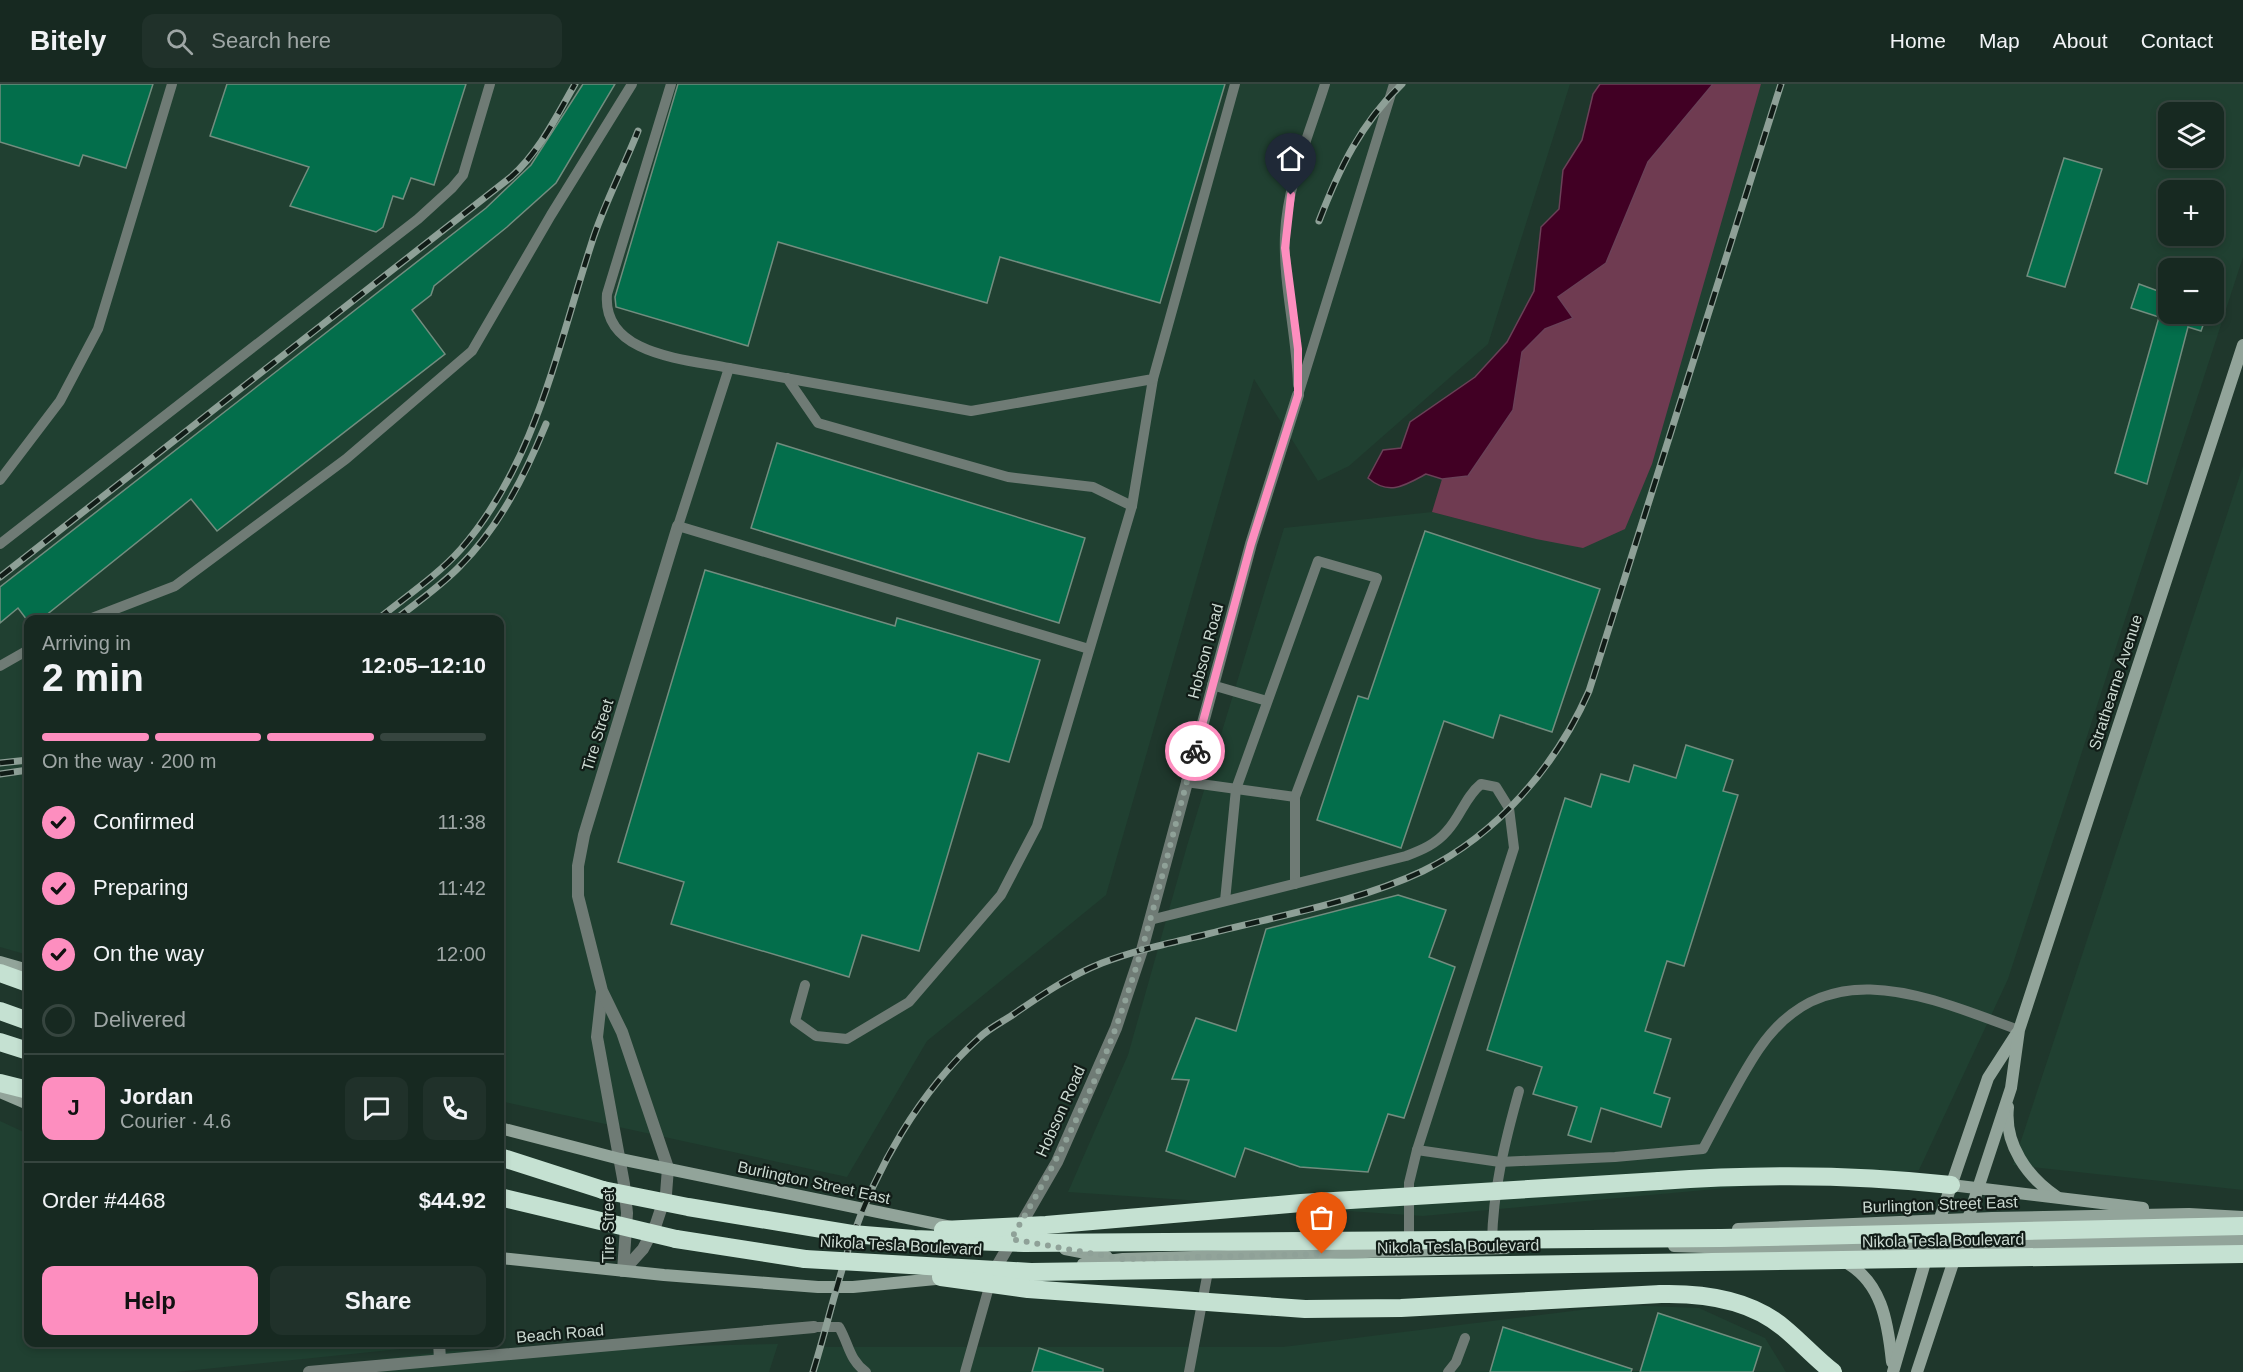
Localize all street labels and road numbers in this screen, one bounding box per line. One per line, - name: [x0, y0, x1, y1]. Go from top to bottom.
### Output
- street label: Hobson Road: [1185, 602, 1226, 701]
- street label: Strathearne Avenue: [2086, 612, 2145, 752]
- street label: Tire Street: [579, 697, 617, 773]
- street label: Hobson Road: [1033, 1063, 1088, 1159]
- street label: Burlington Street East: [736, 1158, 892, 1207]
- street label: Tire Street: [600, 1188, 617, 1263]
- street label: Burlington Street East: [1862, 1193, 2019, 1216]
- street label: Nikola Tesla Boulevard: [1862, 1231, 2024, 1250]
- street label: Nikola Tesla Boulevard: [819, 1233, 983, 1258]
- street label: Nikola Tesla Boulevard: [1377, 1237, 1539, 1256]
- street label: Beach Road: [515, 1321, 605, 1346]

